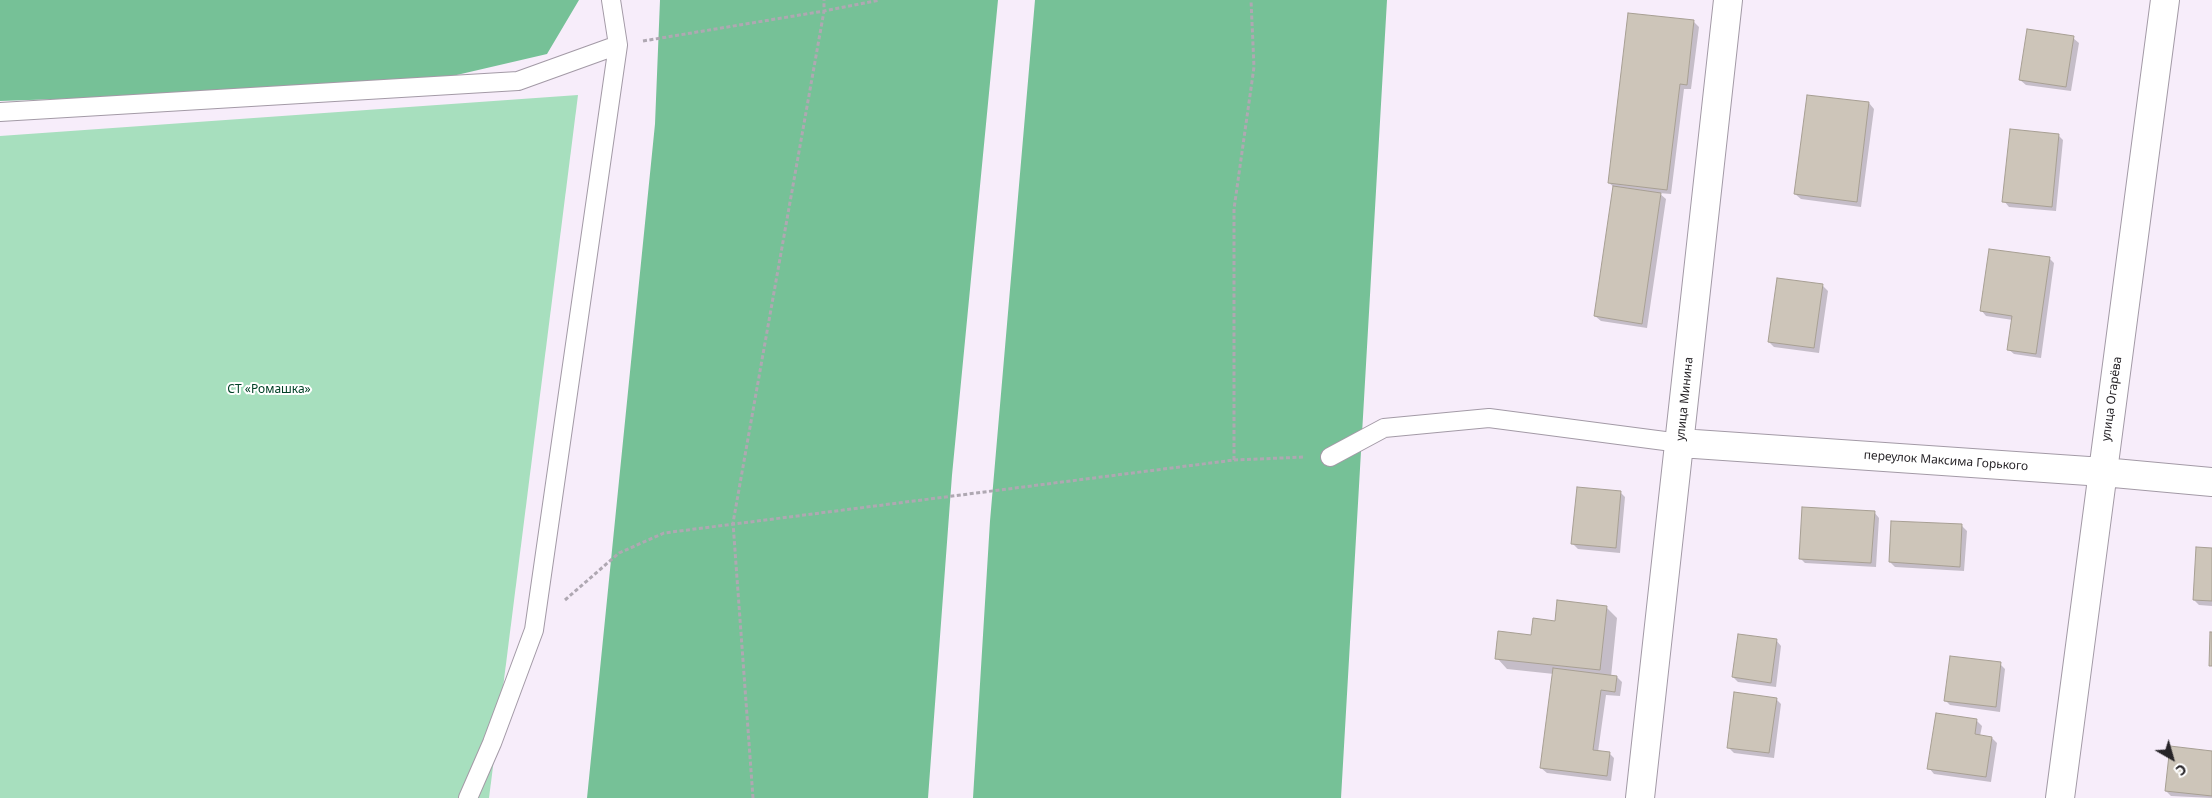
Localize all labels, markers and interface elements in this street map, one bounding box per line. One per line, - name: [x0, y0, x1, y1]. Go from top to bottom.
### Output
- street label: улица Минина: [1673, 356, 1697, 442]
- street label: улица Огарёва: [2099, 356, 2125, 442]
- park label: СТ «Ромашка»: [227, 383, 311, 397]
- street label: переулок Максима Горького: [1863, 448, 2029, 474]
- north arrow: [2147, 733, 2197, 783]
- text: С: [2172, 760, 2191, 780]

